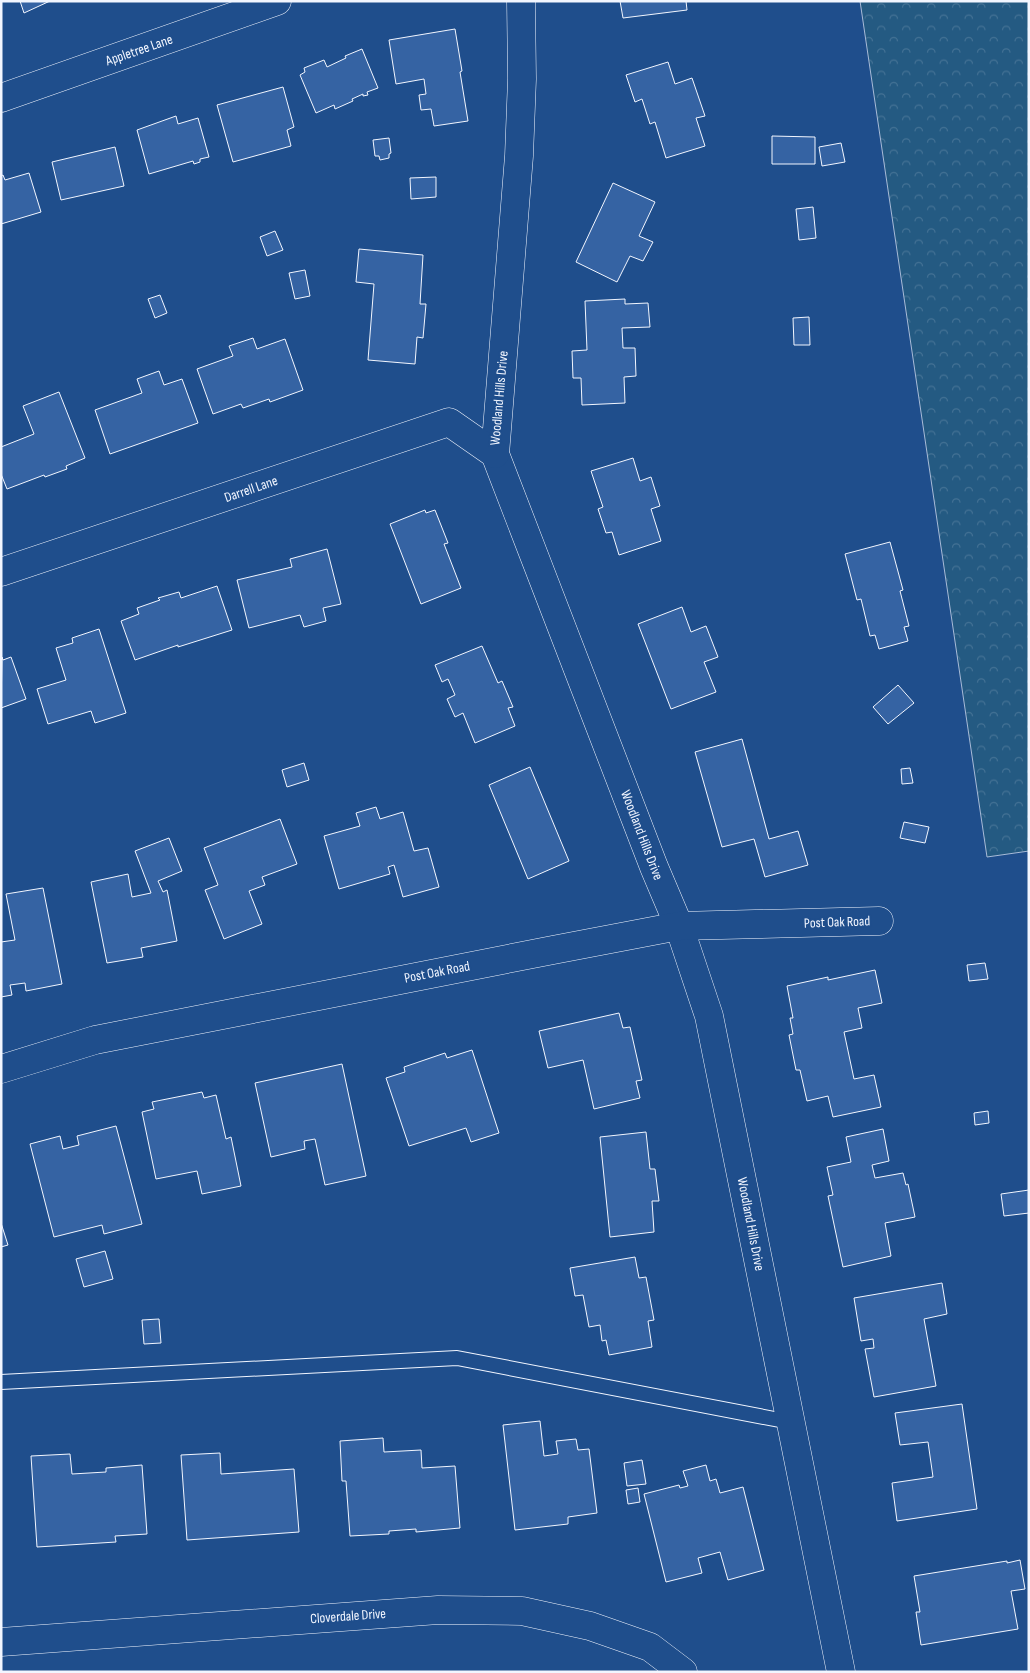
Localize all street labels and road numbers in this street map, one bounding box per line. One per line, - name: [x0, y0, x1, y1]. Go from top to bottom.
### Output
- street label: Appletree Lane: [102, 31, 175, 70]
- street label: Woodland Hills Drive: [486, 350, 512, 446]
- street label: Darrell Lane: [222, 472, 280, 506]
- street label: Woodland Hills Drive: [617, 788, 667, 882]
- street label: Post Oak Road: [804, 912, 871, 932]
- street label: Post Oak Road: [403, 957, 471, 987]
- street label: Woodland Hills Drive: [734, 1176, 768, 1272]
- street label: Cloverdale Drive: [310, 1605, 386, 1627]

